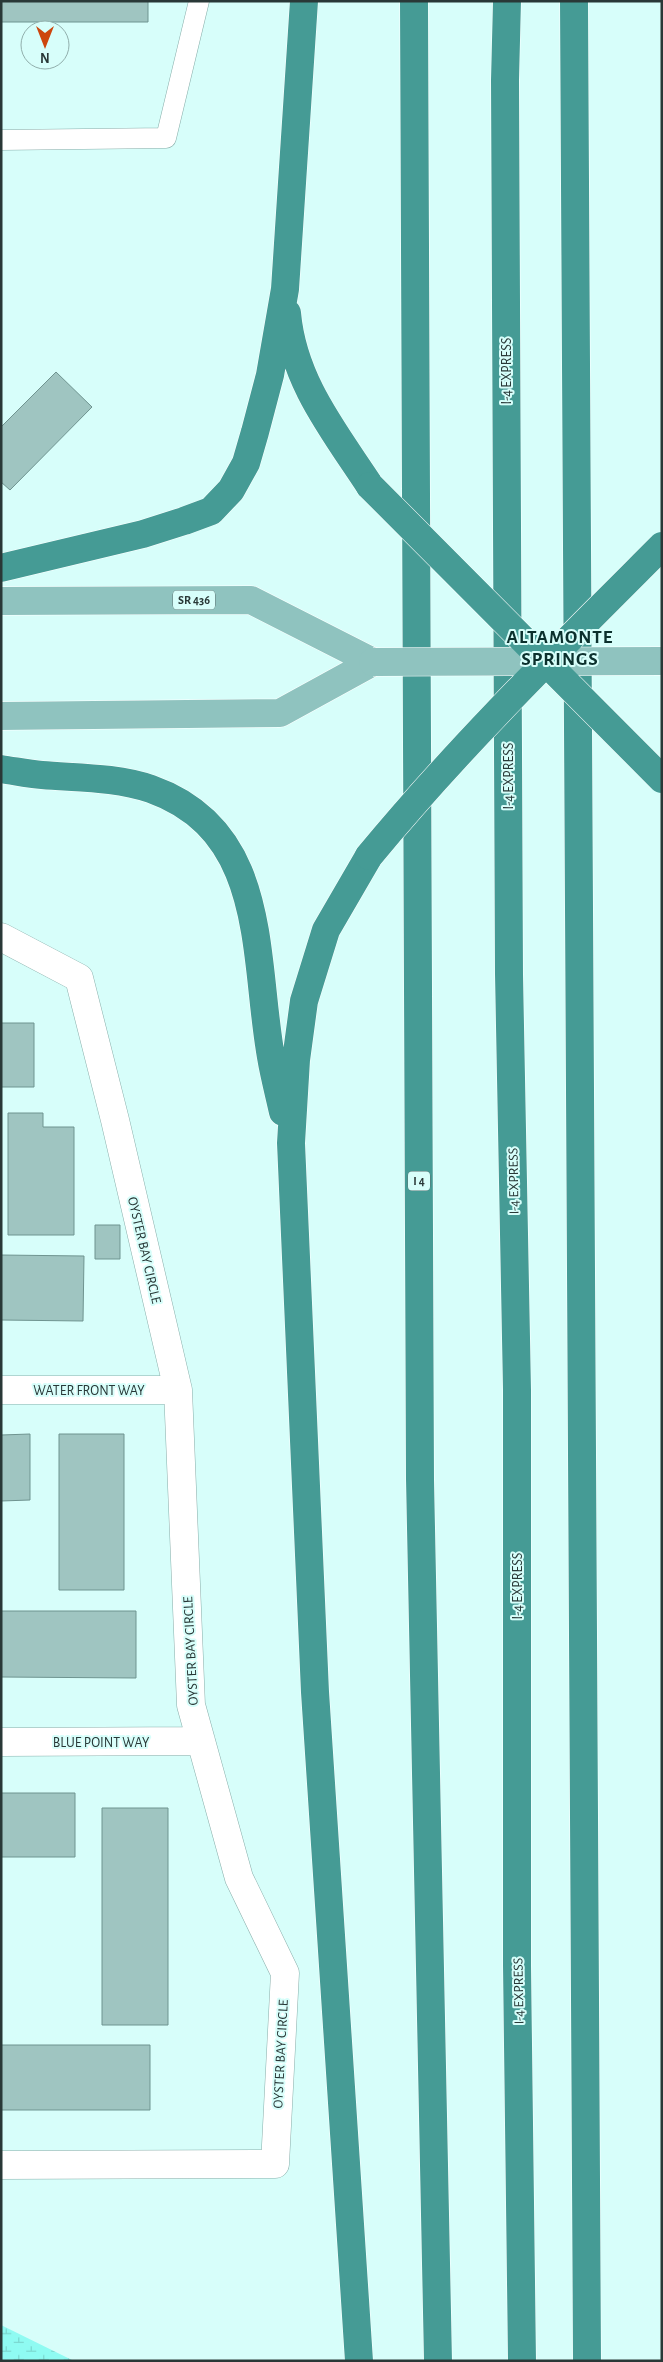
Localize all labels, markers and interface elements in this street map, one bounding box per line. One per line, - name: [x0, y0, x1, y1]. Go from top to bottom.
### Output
- north arrow: [20, 20, 70, 70]
- text: N: [40, 50, 50, 64]
- street label: I-4 EXPRESS: [500, 338, 514, 404]
- road number: SR 436: [173, 590, 215, 610]
- district label: ALTAMONTE SPRINGS: [507, 628, 613, 669]
- street label: I-4 EXPRESS: [502, 743, 516, 809]
- street label: I-4 EXPRESS: [506, 1147, 522, 1214]
- road number: I 4: [408, 1172, 430, 1190]
- street label: OYSTER BAY CIRCLE: [125, 1196, 163, 1305]
- street label: WATER FRONT WAY: [33, 1384, 145, 1398]
- street label: I-4 EXPRESS: [511, 1553, 525, 1619]
- street label: OYSTER BAY CIRCLE: [181, 1596, 201, 1706]
- street label: BLUE POINT WAY: [53, 1736, 150, 1750]
- street label: I-4 EXPRESS: [511, 1957, 527, 2024]
- street label: OYSTER BAY CIRCLE: [271, 1999, 291, 2109]

